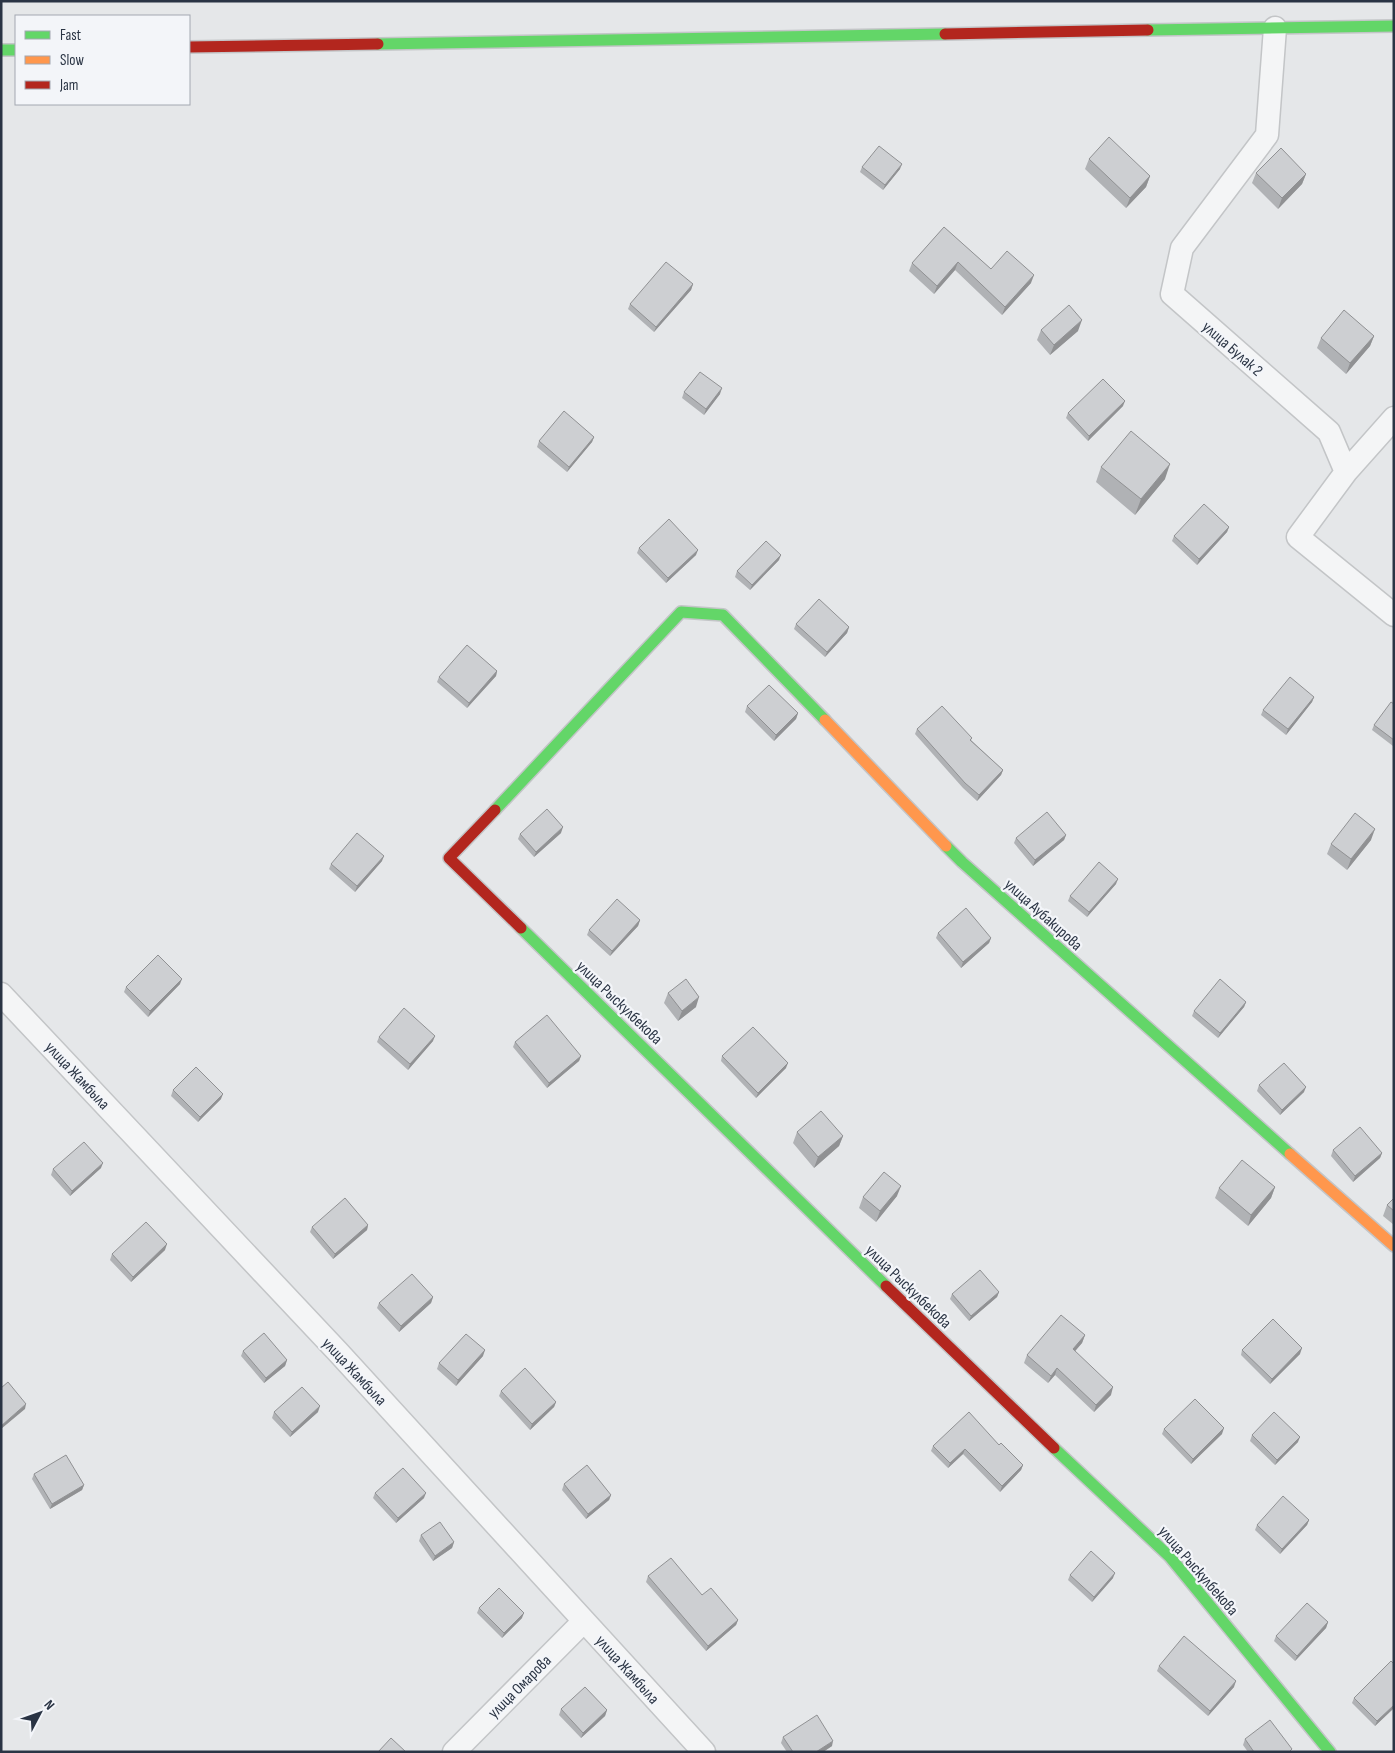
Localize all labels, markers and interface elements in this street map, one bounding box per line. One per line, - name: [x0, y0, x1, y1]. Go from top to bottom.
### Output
- legend: [15, 15, 190, 105]
- text: Fast: [60, 26, 82, 45]
- text: Slow: [60, 51, 84, 70]
- text: Jam: [59, 76, 78, 95]
- street label: улица Булак 2: [1198, 318, 1266, 381]
- street label: улица Аубакирова: [1000, 875, 1086, 955]
- street label: улица Рыскулбекова: [572, 957, 666, 1049]
- street label: улица Жамбыла: [41, 1038, 113, 1114]
- street label: улица Рыскулбекова: [861, 1241, 955, 1333]
- street label: улица Жамбыла: [318, 1334, 390, 1410]
- street label: улица Рыскулбекова: [1154, 1522, 1242, 1620]
- street label: улица Жамбыла: [591, 1632, 663, 1708]
- street label: улица Омарова: [484, 1651, 556, 1723]
- north arrow: [15, 1688, 65, 1738]
- text: N: [41, 1696, 58, 1713]

